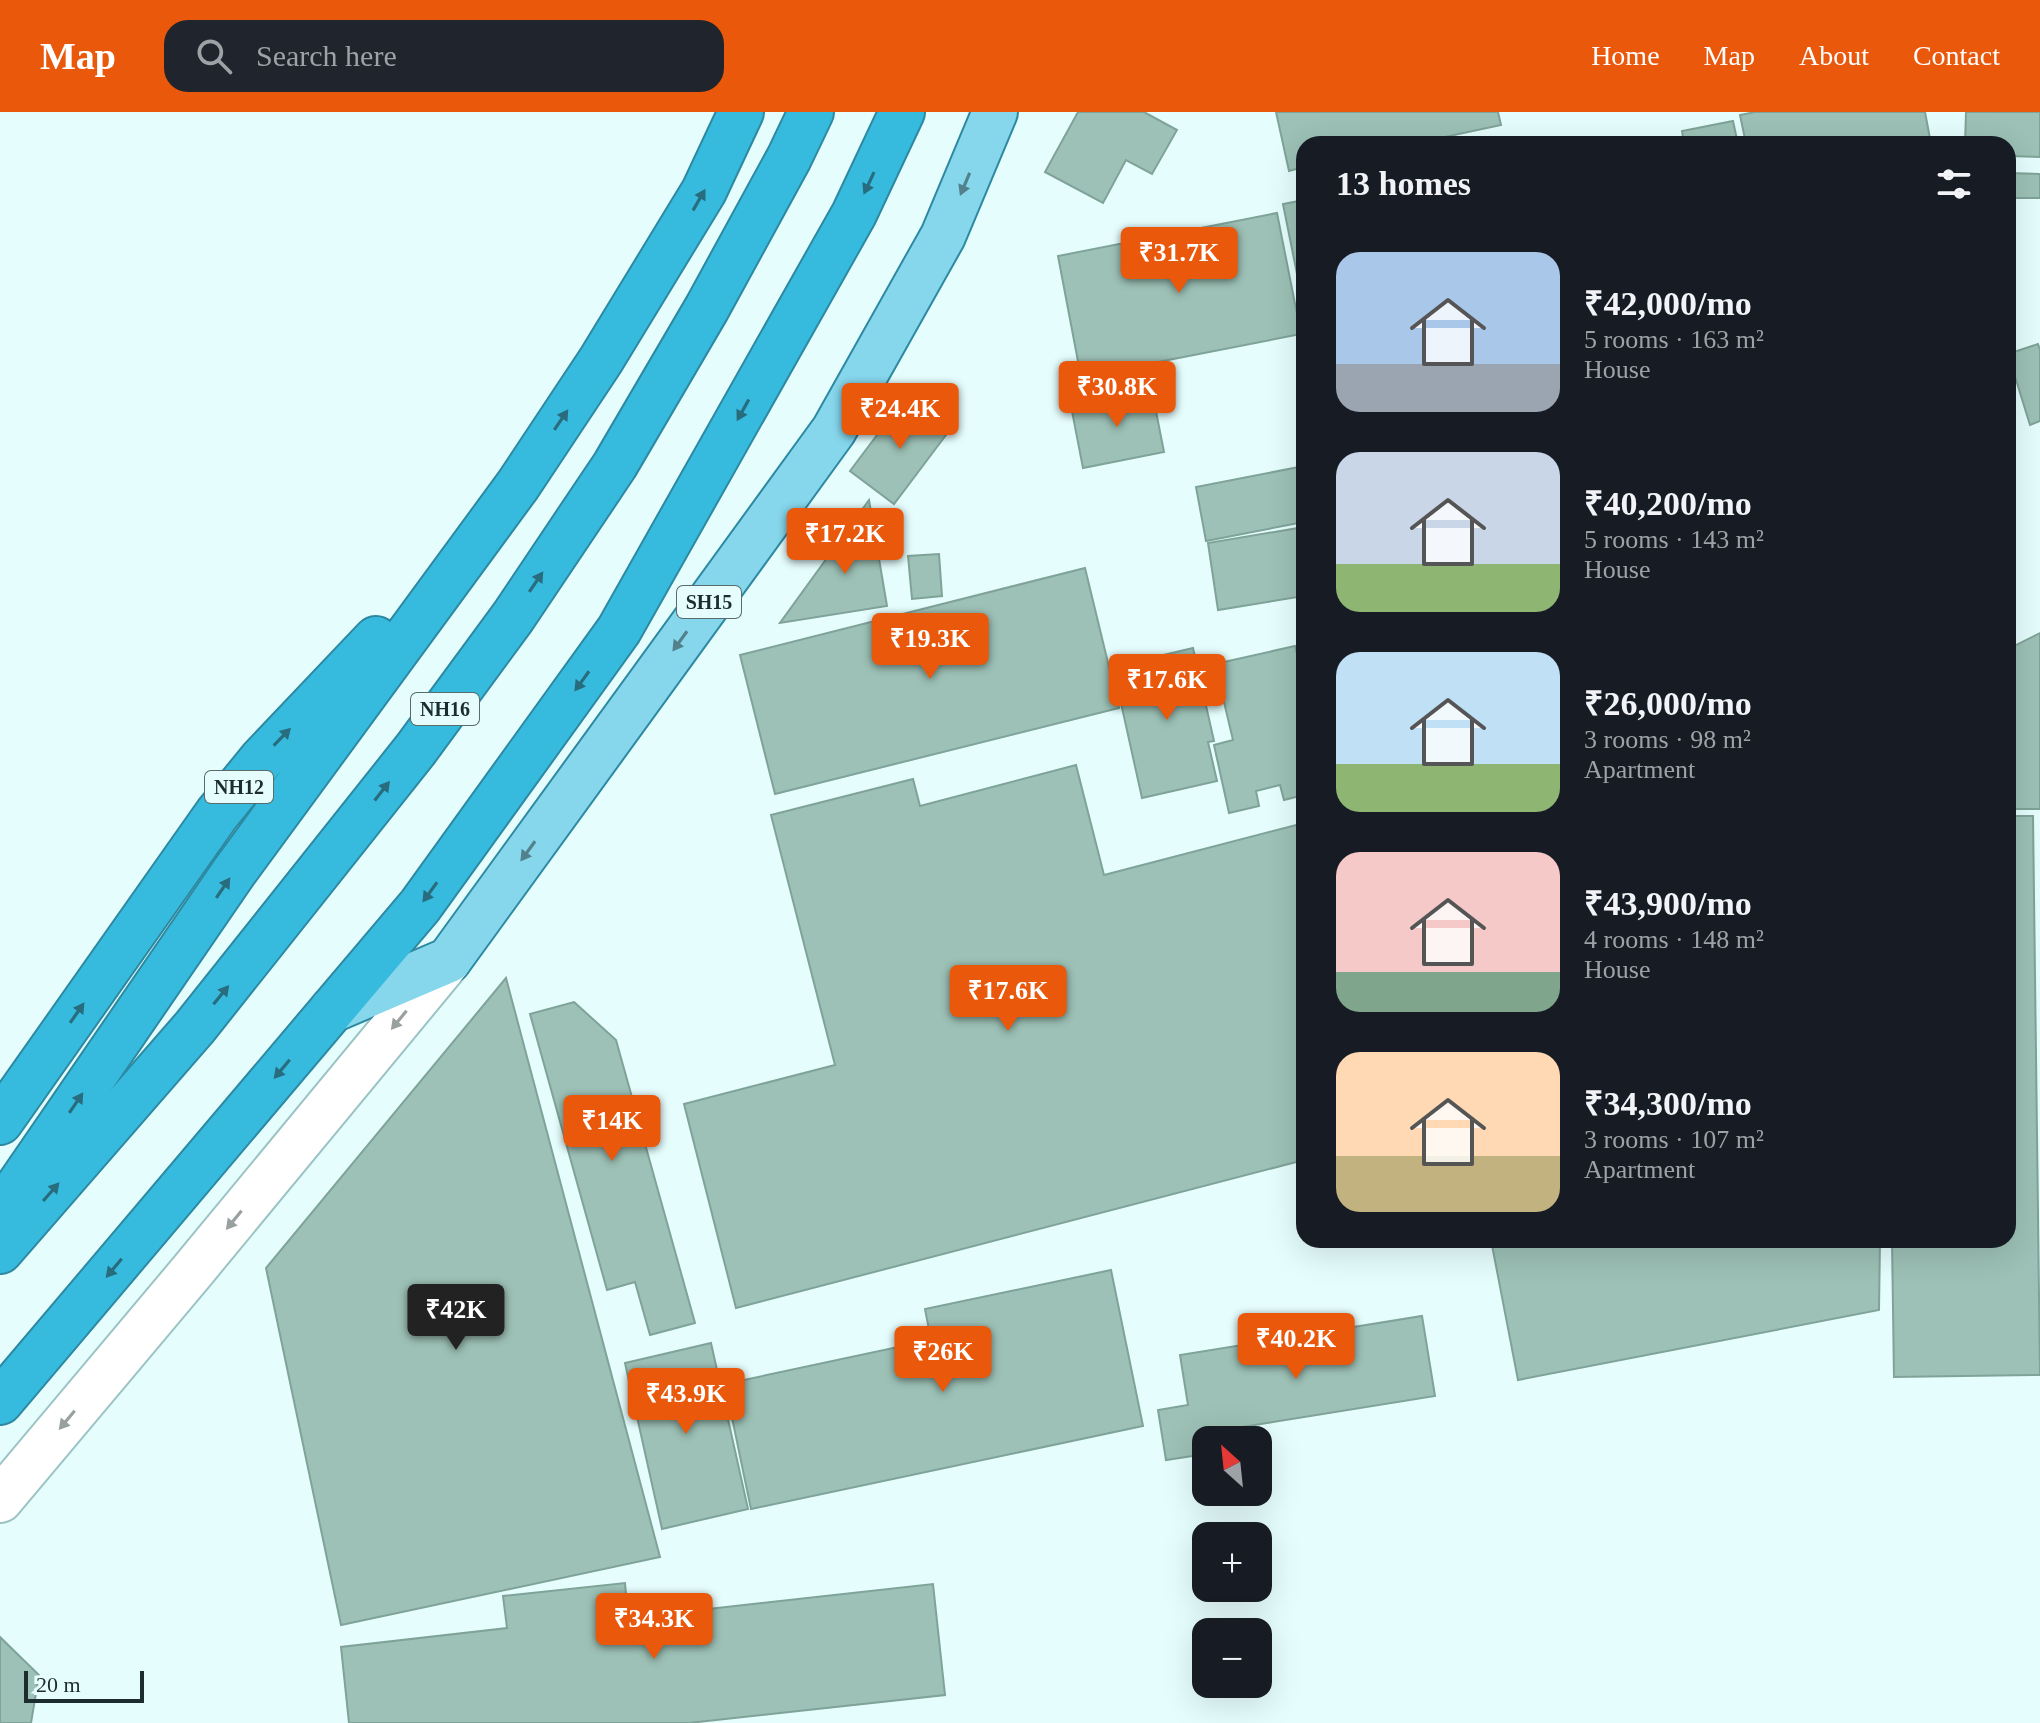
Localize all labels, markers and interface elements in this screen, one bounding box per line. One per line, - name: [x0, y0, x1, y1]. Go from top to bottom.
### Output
- search box: [164, 20, 724, 92]
- icon: search: [192, 34, 236, 78]
- text: Map: [40, 35, 116, 77]
- text: Search here: [256, 39, 397, 72]
- text: Home: [1591, 40, 1660, 71]
- text: Map: [1704, 40, 1755, 71]
- text: About: [1799, 40, 1869, 71]
- text: Contact: [1913, 40, 2000, 71]
- icon: filters: [1932, 162, 1976, 206]
- text: 13 homes: [1336, 165, 1471, 202]
- one-way arrow: [862, 171, 876, 194]
- one-way arrow: [959, 172, 972, 196]
- one-way arrow: [691, 189, 705, 211]
- pin: ₹31.7K: [1114, 227, 1244, 295]
- text: ₹31.7K: [1139, 238, 1219, 267]
- icon: home: [1400, 284, 1496, 380]
- text: ₹42,000/mo: [1584, 285, 1752, 322]
- text: 5 rooms · 163 m²: [1584, 325, 1764, 354]
- text: House: [1584, 355, 1650, 384]
- pin: ₹30.8K: [1052, 361, 1182, 429]
- text: ₹30.8K: [1077, 372, 1157, 401]
- pin: ₹24.4K: [835, 383, 965, 451]
- text: ₹24.4K: [860, 394, 940, 423]
- one-way arrow: [736, 399, 750, 421]
- one-way arrow: [553, 410, 568, 431]
- icon: home: [1400, 484, 1496, 580]
- text: ₹40,200/mo: [1584, 485, 1752, 522]
- pin: ₹17.2K: [780, 508, 910, 576]
- text: ₹17.2K: [805, 519, 885, 548]
- text: 5 rooms · 143 m²: [1584, 525, 1764, 554]
- text: House: [1584, 555, 1650, 584]
- one-way arrow: [529, 571, 544, 592]
- road number: SH15: [677, 586, 741, 618]
- pin: ₹19.3K: [865, 613, 995, 681]
- text: ₹19.3K: [890, 624, 970, 653]
- one-way arrow: [673, 631, 689, 651]
- pin: ₹17.6K: [1102, 654, 1232, 722]
- text: ₹17.6K: [1127, 665, 1207, 694]
- one-way arrow: [575, 671, 590, 692]
- icon: home: [1400, 684, 1496, 780]
- text: ₹26,000/mo: [1584, 685, 1752, 722]
- road number: NH16: [411, 693, 479, 725]
- text: 3 rooms · 98 m²: [1584, 725, 1751, 754]
- one-way arrow: [273, 728, 291, 747]
- text: Apartment: [1584, 755, 1695, 784]
- road number: NH12: [205, 771, 273, 803]
- one-way arrow: [374, 781, 390, 801]
- one-way arrow: [520, 841, 536, 862]
- one-way arrow: [215, 878, 230, 899]
- one-way arrow: [423, 882, 438, 903]
- icon: home: [1400, 884, 1496, 980]
- text: ₹43,900/mo: [1584, 885, 1752, 922]
- text: 4 rooms · 148 m²: [1584, 925, 1764, 954]
- text: House: [1584, 955, 1650, 984]
- pin: ₹17.6K: [943, 965, 1073, 1033]
- text: ₹17.6K: [968, 976, 1048, 1005]
- one-way arrow: [212, 985, 228, 1005]
- one-way arrow: [69, 1002, 85, 1024]
- one-way arrow: [391, 1010, 408, 1030]
- one-way arrow: [273, 1059, 291, 1079]
- icon: home: [1400, 1084, 1496, 1180]
- text: ₹34,300/mo: [1584, 1085, 1752, 1122]
- one-way arrow: [68, 1092, 83, 1113]
- pin: ₹14K: [565, 1095, 659, 1163]
- text: ₹14K: [581, 1106, 643, 1135]
- text: 3 rooms · 107 m²: [1584, 1125, 1764, 1154]
- text: Apartment: [1584, 1155, 1695, 1184]
- one-way arrow: [42, 1182, 59, 1202]
- one-way arrow: [226, 1210, 243, 1230]
- one-way arrow: [105, 1258, 123, 1277]
- pin: ₹42K: [409, 1284, 503, 1352]
- text: ₹42K: [425, 1295, 487, 1324]
- pin: ₹40.2K: [1231, 1313, 1361, 1381]
- text: ₹40.2K: [1256, 1324, 1336, 1353]
- pin: ₹26K: [896, 1326, 990, 1394]
- text: ₹26K: [912, 1337, 974, 1366]
- pin: ₹43.9K: [621, 1368, 751, 1436]
- text: ₹43.9K: [646, 1379, 726, 1408]
- one-way arrow: [59, 1410, 76, 1430]
- north arrow: [1192, 1426, 1272, 1506]
- map controls: [1192, 1426, 1272, 1698]
- button: +: [1192, 1522, 1272, 1602]
- pin: ₹34.3K: [589, 1593, 719, 1661]
- text: ₹34.3K: [614, 1604, 694, 1633]
- button: −: [1192, 1618, 1272, 1698]
- scale bar: [24, 1667, 144, 1703]
- text: 20 m: [36, 1672, 81, 1697]

